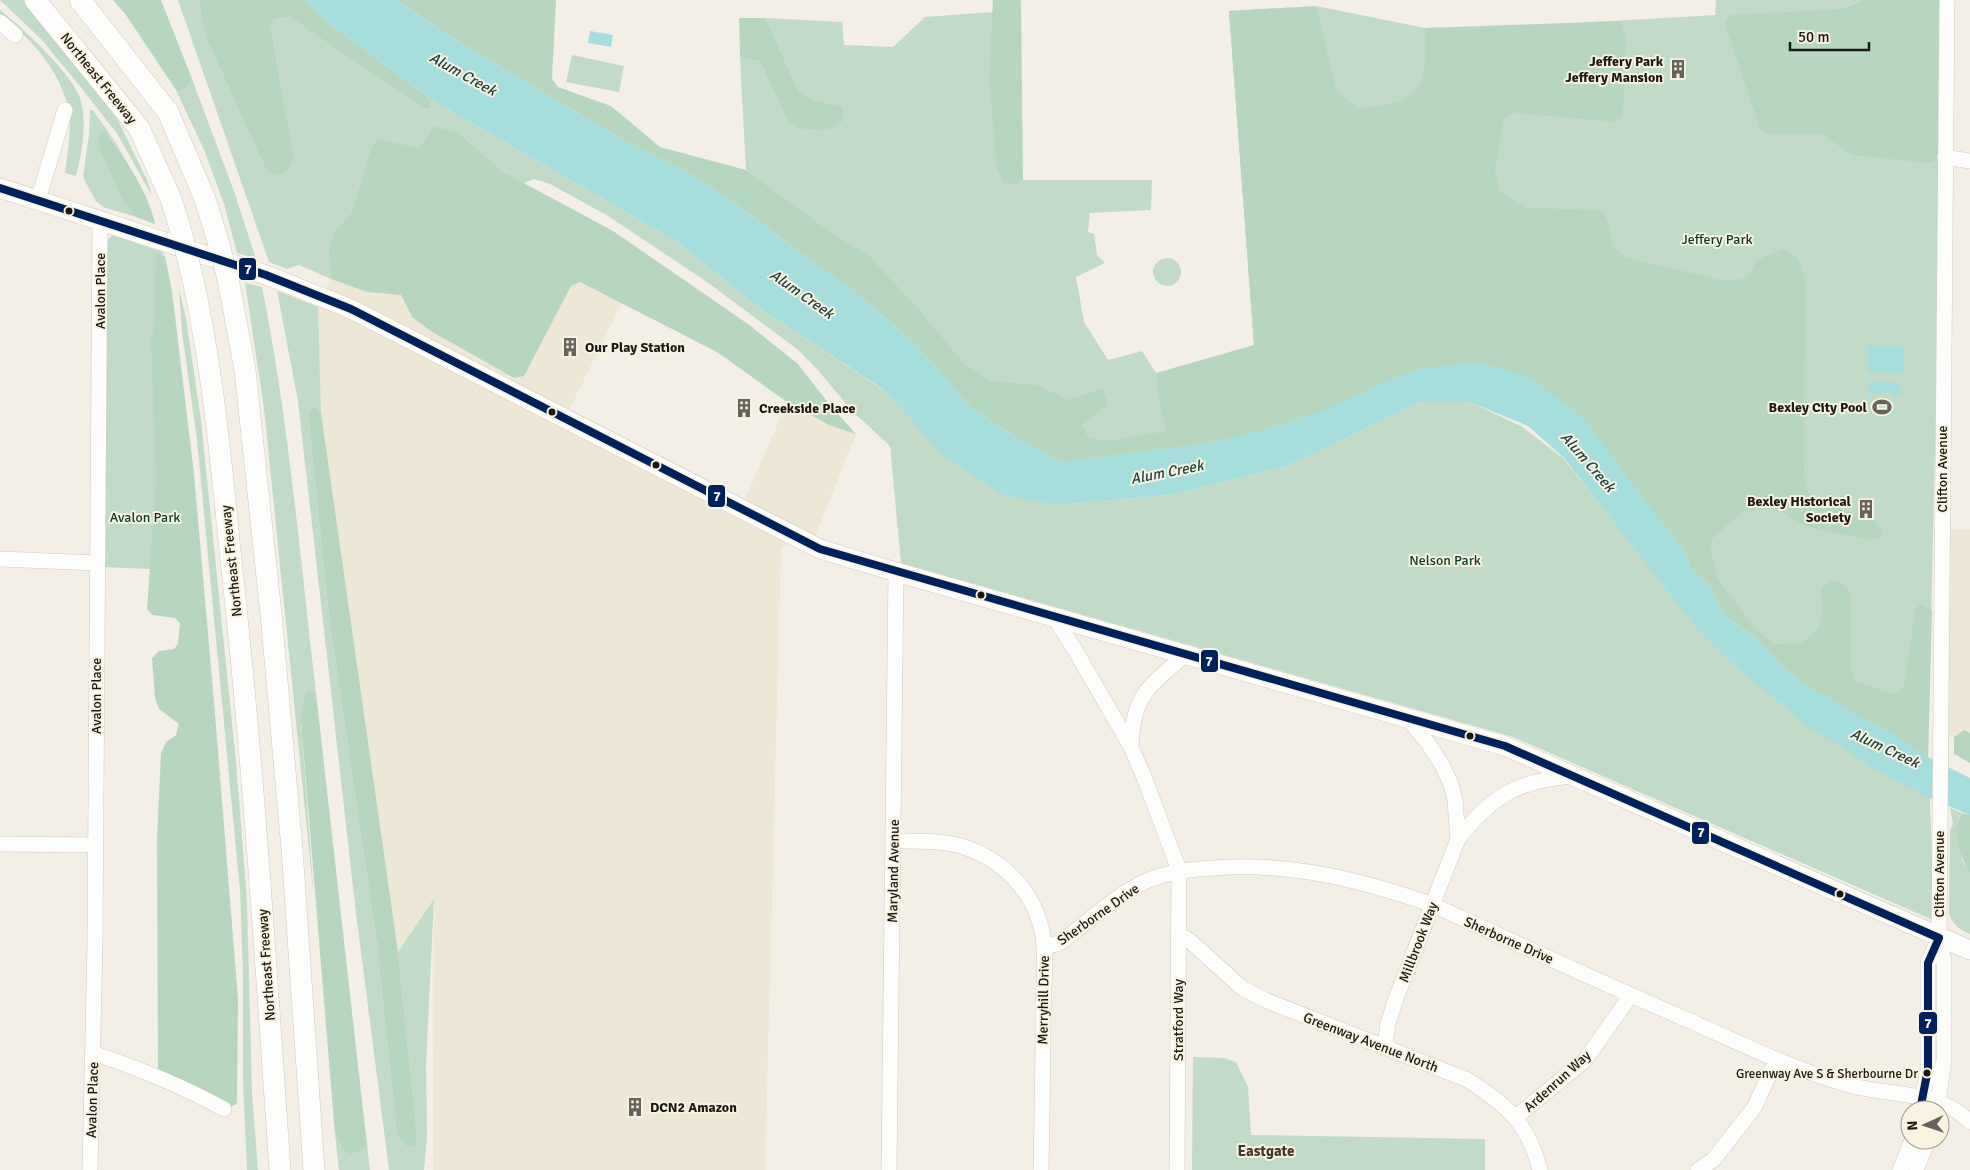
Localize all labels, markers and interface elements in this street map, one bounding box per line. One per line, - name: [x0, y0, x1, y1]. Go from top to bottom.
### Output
- scale bar: [1790, 20, 1869, 52]
- text: 50 m: [1798, 28, 1829, 46]
- street label: Northeast Freeway: [57, 29, 141, 128]
- water label: Alum Creek: [426, 48, 501, 100]
- place label: Jeffery Park Jeffery Mansion: [1565, 53, 1664, 86]
- building icon: Jeffery Park Jeffery Mansion: [1667, 58, 1689, 80]
- unlabelled marker: [64, 206, 74, 216]
- park label: Jeffery Park: [1681, 231, 1753, 248]
- street label: Avalon Place: [92, 253, 109, 329]
- line badge: 7: [238, 257, 257, 281]
- text: 7: [244, 261, 252, 278]
- water label: Alum Creek: [767, 266, 839, 323]
- building icon: Our Play Station: [559, 336, 581, 358]
- place label: Our Play Station: [585, 339, 685, 356]
- sports icon: Bexley City Pool: [1871, 396, 1893, 418]
- building icon: Creekside Place: [733, 397, 755, 419]
- place label: Bexley City Pool: [1769, 399, 1868, 416]
- place label: Creekside Place: [759, 400, 855, 417]
- unlabelled marker: [547, 407, 557, 417]
- street label: Clifton Avenue: [1934, 425, 1951, 513]
- water label: Alum Creek: [1557, 428, 1620, 497]
- water label: Alum Creek: [1129, 456, 1206, 488]
- unlabelled marker: [651, 460, 661, 470]
- line badge: 7: [707, 484, 726, 508]
- text: 7: [713, 488, 721, 505]
- place label: Bexley Historical Society: [1747, 493, 1852, 526]
- building icon: Bexley Historical Society: [1855, 498, 1877, 520]
- street label: Northeast Freeway: [217, 504, 246, 618]
- park label: Avalon Park: [110, 509, 180, 526]
- park label: Nelson Park: [1409, 552, 1481, 569]
- unlabelled marker: [976, 590, 986, 600]
- line badge: 7: [1200, 649, 1219, 673]
- text: 7: [1205, 653, 1213, 670]
- street label: Avalon Place: [88, 658, 105, 734]
- water label: Alum Creek: [1848, 724, 1923, 772]
- unlabelled marker: [1465, 731, 1475, 741]
- street label: Maryland Avenue: [884, 819, 903, 923]
- line badge: 7: [1691, 821, 1710, 845]
- text: 7: [1697, 824, 1705, 841]
- street label: Clifton Avenue: [1931, 830, 1948, 918]
- street label: Sherborne Drive: [1054, 880, 1143, 949]
- unlabelled marker: [1835, 889, 1845, 899]
- street label: Millbrook Way: [1395, 899, 1442, 985]
- street label: Northeast Freeway: [254, 908, 279, 1021]
- street label: Sherborne Drive: [1461, 913, 1556, 968]
- street label: Merryhill Drive: [1034, 955, 1053, 1045]
- street label: Stratford Way: [1170, 979, 1187, 1061]
- street label: Greenway Avenue North: [1301, 1009, 1441, 1076]
- line badge: 7: [1918, 1011, 1938, 1035]
- text: 7: [1924, 1015, 1932, 1032]
- street label: Ardenrun Way: [1520, 1047, 1595, 1116]
- street label: Avalon Place: [83, 1062, 102, 1138]
- place label: Greenway Ave S & Sherbourne Dr: [1736, 1066, 1918, 1082]
- marker: Greenway Ave S & Sherbourne Dr: [1922, 1068, 1932, 1078]
- building icon: DCN2 Amazon: [624, 1096, 646, 1118]
- place label: DCN2 Amazon: [650, 1099, 737, 1116]
- north arrow: [1900, 1100, 1950, 1150]
- text: N: [1904, 1120, 1921, 1131]
- district label: Eastgate: [1238, 1142, 1294, 1160]

